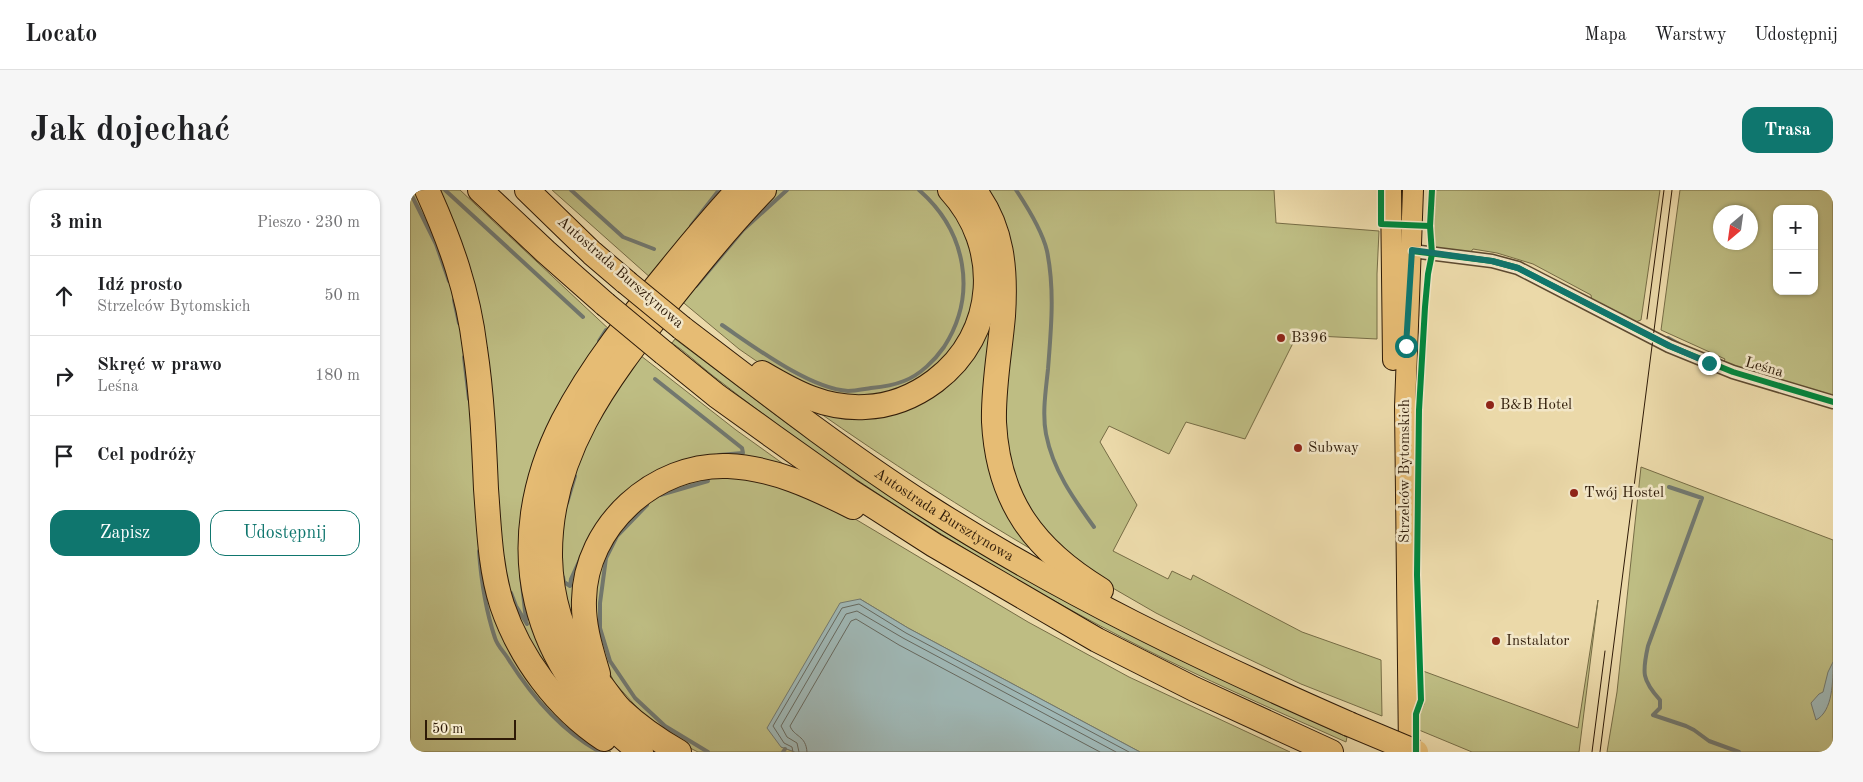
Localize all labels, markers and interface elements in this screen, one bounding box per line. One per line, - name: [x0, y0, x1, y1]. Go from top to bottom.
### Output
- text: Locato: [25, 23, 97, 47]
- text: Mapa: [1585, 26, 1627, 44]
- text: Warstwy: [1655, 26, 1726, 44]
- text: Udostępnij: [1754, 26, 1838, 44]
- button: Trasa: [1742, 107, 1833, 153]
- text: Jak dojechać: [30, 113, 230, 148]
- north arrow: [1713, 205, 1758, 250]
- map controls: [1773, 205, 1818, 295]
- button: +: [1773, 205, 1818, 250]
- text: 3 min: [50, 212, 103, 233]
- street label: Autostrada Bursztynowa: [554, 214, 686, 332]
- text: Pieszo · 230 m: [257, 215, 360, 231]
- button: −: [1773, 250, 1818, 295]
- text: Idź prosto: [97, 276, 182, 295]
- icon: ahead: [50, 282, 78, 310]
- text: 50 m: [324, 288, 360, 304]
- text: Strzelców Bytomskich: [97, 299, 250, 315]
- place label: B396: [1291, 331, 1327, 346]
- marker: B396: [1275, 332, 1287, 344]
- route start: [1395, 335, 1418, 358]
- route end: [1698, 352, 1721, 375]
- street label: Leśna: [1743, 355, 1785, 381]
- text: Skręć w prawo: [97, 356, 222, 375]
- icon: right: [50, 362, 78, 390]
- text: 180 m: [315, 368, 360, 384]
- text: Leśna: [97, 379, 139, 395]
- place label: B&B Hotel: [1500, 398, 1572, 413]
- street label: Strzelców Bytomskich: [1398, 399, 1413, 543]
- marker: B&B Hotel: [1484, 399, 1496, 411]
- place label: Subway: [1308, 441, 1359, 456]
- icon: arrive: [50, 442, 78, 470]
- marker: Subway: [1292, 442, 1304, 454]
- text: Cel podróży: [97, 446, 196, 465]
- street label: Autostrada Bursztynowa: [871, 466, 1017, 565]
- place label: Twój Hostel: [1584, 486, 1664, 501]
- marker: Twój Hostel: [1568, 487, 1580, 499]
- button: Zapisz: [50, 510, 200, 556]
- button: Udostępnij: [210, 510, 360, 556]
- place label: Instalator: [1506, 634, 1569, 649]
- marker: Instalator: [1490, 635, 1502, 647]
- scale bar: [425, 717, 516, 740]
- text: 50 m: [432, 722, 463, 736]

